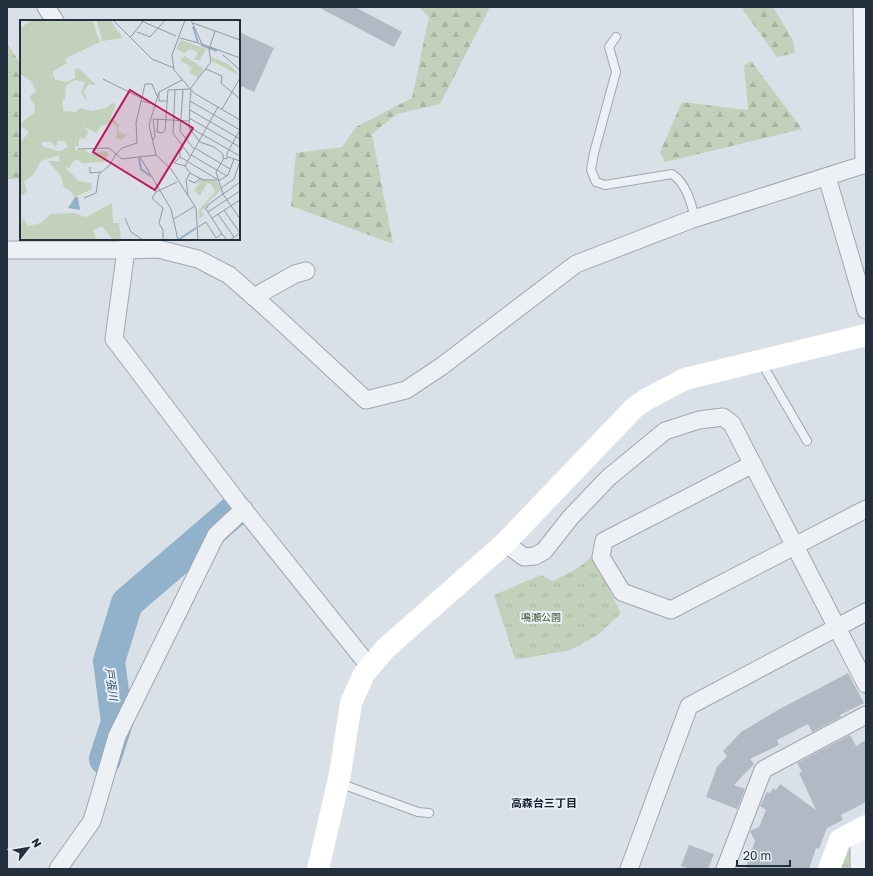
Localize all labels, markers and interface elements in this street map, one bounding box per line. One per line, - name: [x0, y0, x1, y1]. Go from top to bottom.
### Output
- inset map: [20, 20, 240, 240]
- park label: 鳴瀬公園: [521, 611, 561, 623]
- water label: 戸張川: [103, 667, 121, 702]
- district label: 高森台三丁目: [511, 796, 577, 809]
- north arrow: [8, 828, 48, 868]
- text: N: [29, 836, 45, 850]
- scale bar: [737, 842, 790, 868]
- text: 20 m: [743, 848, 771, 863]

